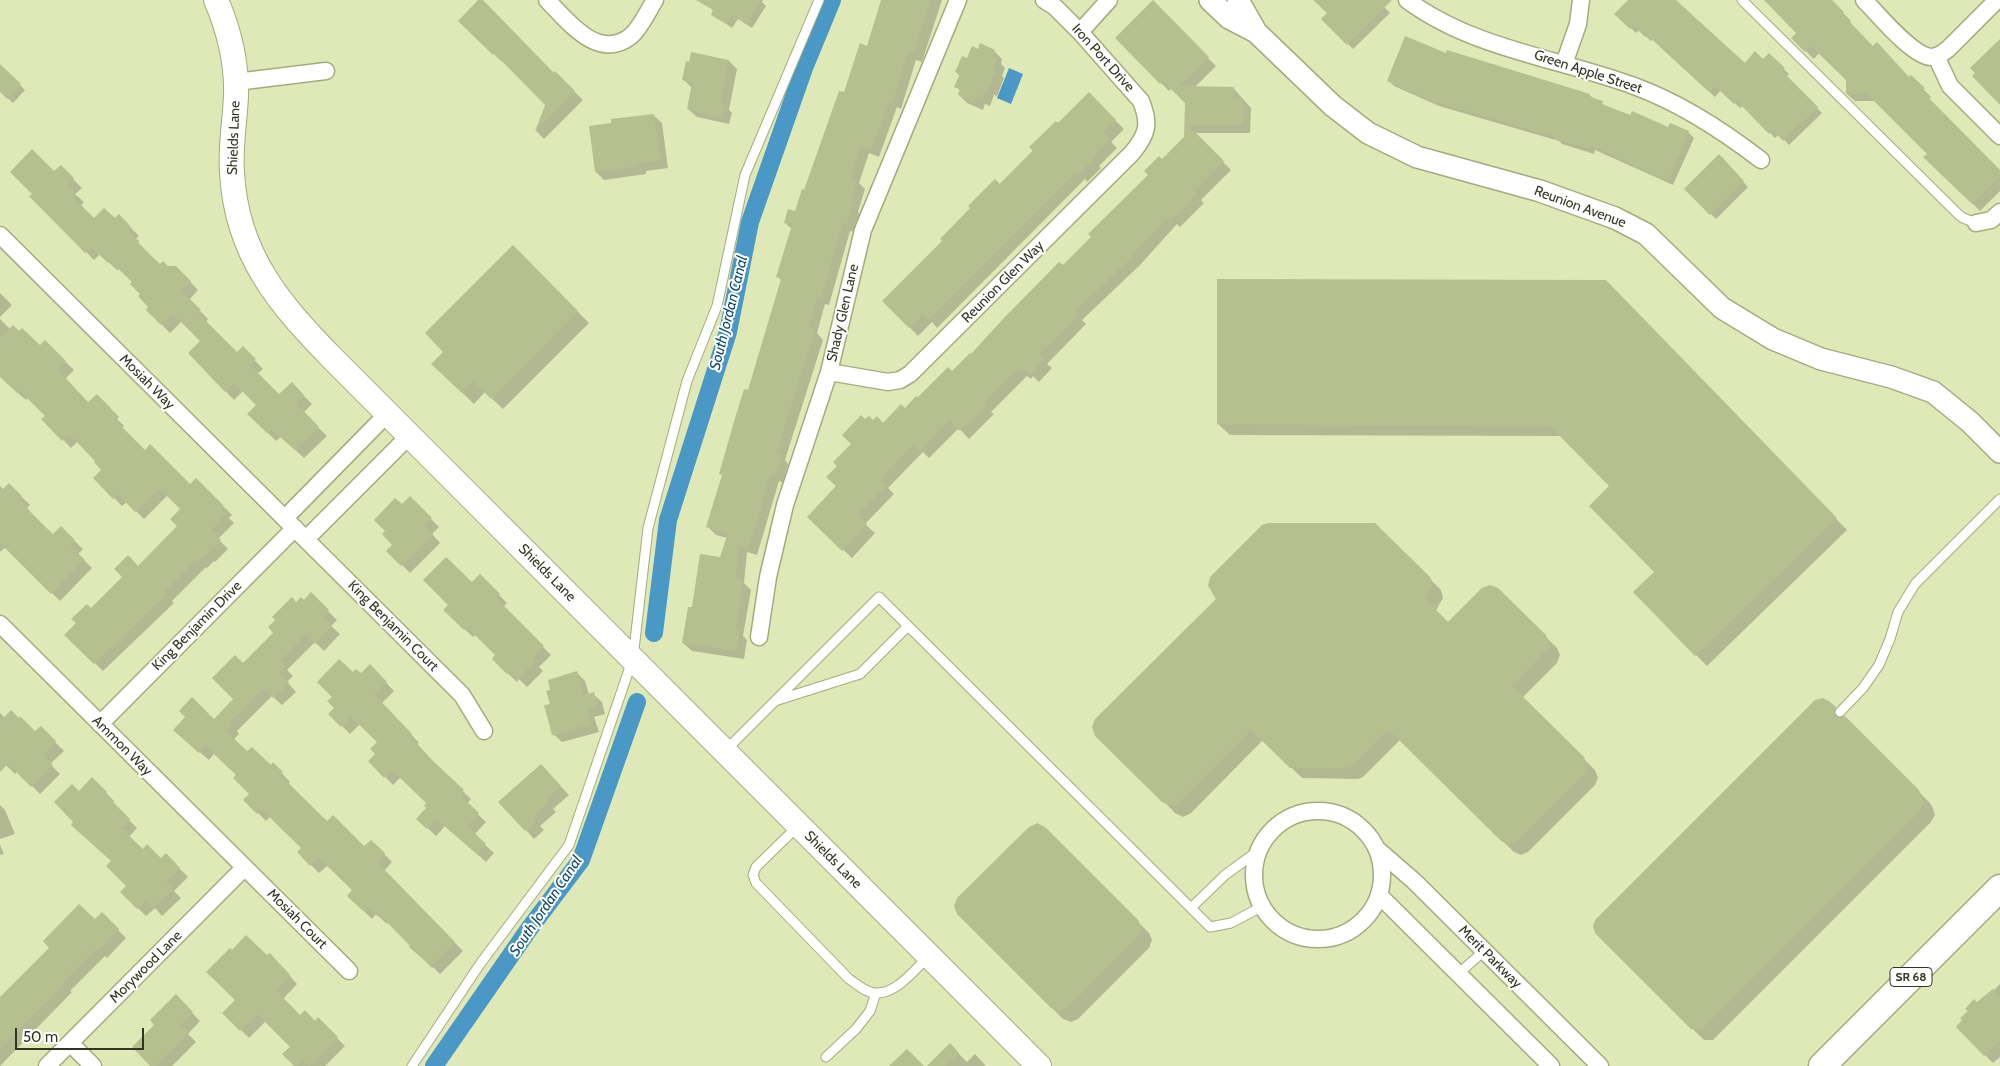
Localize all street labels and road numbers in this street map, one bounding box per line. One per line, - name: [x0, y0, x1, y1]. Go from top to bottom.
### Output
- street label: Iron Port Drive: [1068, 21, 1138, 95]
- street label: Green Apple Street: [1532, 47, 1644, 97]
- street label: Shields Lane: [224, 100, 244, 176]
- street label: Reunion Avenue: [1532, 183, 1628, 231]
- street label: Reunion Glen Way: [959, 238, 1047, 326]
- street label: Shady Glen Lane: [824, 262, 862, 364]
- street label: Mosiah Way: [116, 351, 178, 413]
- street label: Shields Lane: [515, 541, 579, 605]
- street label: King Benjamin Court: [344, 577, 442, 675]
- street label: King Benjamin Drive: [149, 578, 245, 674]
- street label: Ammon Way: [88, 712, 156, 780]
- street label: Shields Lane: [801, 828, 865, 892]
- street label: Mosiah Court: [264, 886, 330, 952]
- street label: Merit Parkway: [1455, 922, 1525, 992]
- street label: Morywood Lane: [106, 927, 186, 1007]
- road number: SR 68: [1890, 968, 1932, 986]

